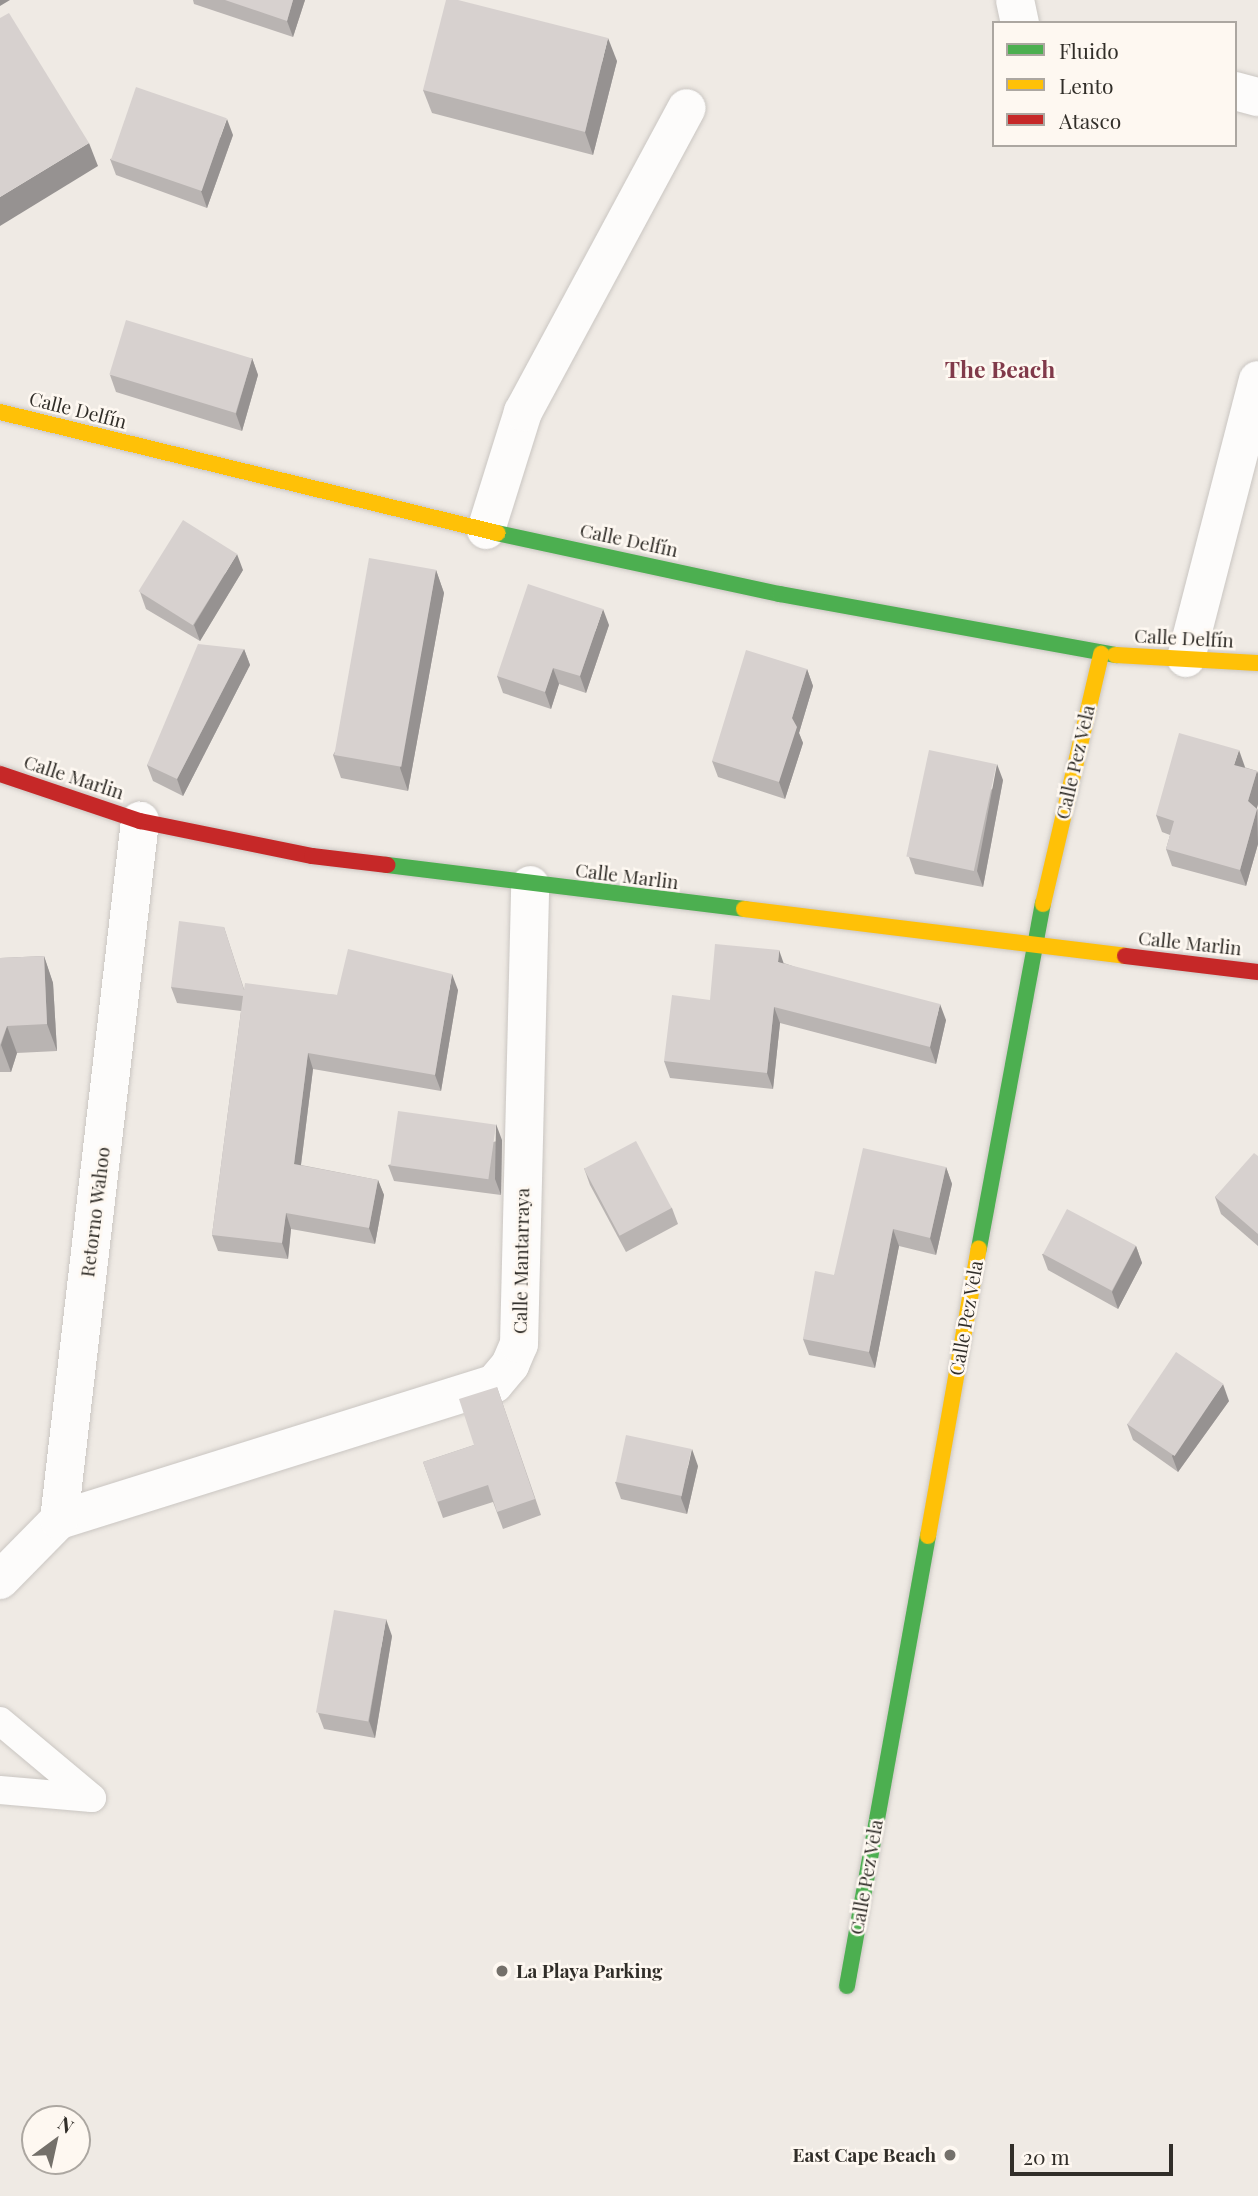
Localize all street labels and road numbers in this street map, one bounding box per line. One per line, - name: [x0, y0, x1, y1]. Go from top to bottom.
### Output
- street label: Calle Delfín: [27, 387, 129, 433]
- street label: Calle Delfín: [578, 518, 680, 562]
- street label: Calle Delfín: [1134, 624, 1234, 652]
- street label: Calle Pez Vela: [1051, 702, 1099, 822]
- street label: Calle Marlin: [21, 750, 127, 804]
- street label: Calle Marlin: [574, 858, 680, 894]
- street label: Calle Marlin: [1137, 926, 1243, 960]
- street label: Retorno Wahoo: [76, 1145, 114, 1279]
- street label: Calle Mantarraya: [508, 1188, 534, 1334]
- street label: Calle Pez Vela: [945, 1258, 987, 1378]
- street label: Calle Pez Vela: [845, 1817, 887, 1937]

